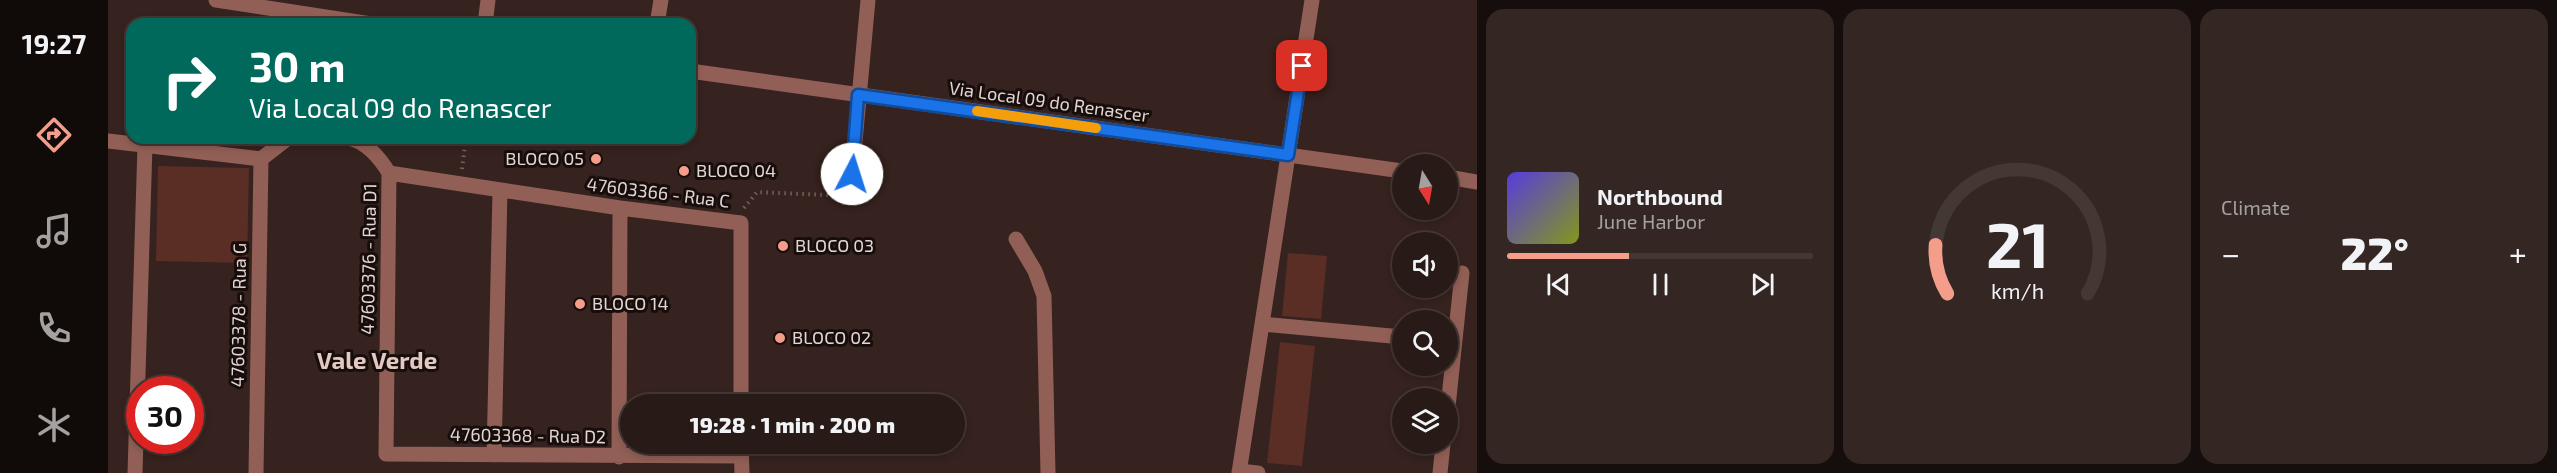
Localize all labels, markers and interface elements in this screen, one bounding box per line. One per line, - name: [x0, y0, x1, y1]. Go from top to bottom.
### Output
- text: 19:27: [22, 27, 86, 59]
- text: 30 m: [249, 40, 345, 90]
- pin: [1276, 40, 1327, 91]
- icon: right: [150, 42, 228, 120]
- icon: arrive: [1285, 49, 1318, 82]
- street label: Via Local 09 do Renascer: [948, 76, 1151, 126]
- text: Via Local 09 do Renascer: [249, 91, 552, 123]
- icon: directions: [33, 114, 75, 156]
- position arrow: [820, 142, 884, 206]
- place label: BLOCO 05: [505, 147, 584, 169]
- marker: BLOCO 05: [589, 152, 603, 166]
- north arrow: [1392, 154, 1458, 220]
- map controls: [1392, 154, 1458, 454]
- place label: BLOCO 04: [696, 159, 776, 181]
- marker: BLOCO 04: [677, 164, 691, 178]
- street label: 47603366 - Rua C: [585, 172, 731, 212]
- street label: 47603376 - Rua D1: [356, 183, 380, 335]
- text: Northbound: [1597, 183, 1723, 209]
- text: Climate: [2221, 195, 2290, 219]
- text: 21: [1985, 206, 2049, 281]
- text: June Harbor: [1597, 209, 1705, 233]
- icon: music: [33, 210, 75, 252]
- text: 22°: [2340, 225, 2409, 279]
- button: sound: [1392, 232, 1458, 298]
- text: −: [2221, 233, 2240, 273]
- text: +: [2509, 233, 2527, 273]
- place label: BLOCO 03: [795, 234, 874, 256]
- marker: BLOCO 03: [776, 239, 790, 253]
- street label: 47603378 - Rua G: [226, 243, 250, 387]
- icon: previous: [1542, 268, 1575, 301]
- icon: pause: [1644, 268, 1677, 301]
- icon: next: [1746, 268, 1779, 301]
- text: km/h: [1990, 278, 2044, 303]
- place label: BLOCO 14: [592, 292, 668, 314]
- marker: BLOCO 14: [573, 297, 587, 311]
- icon: phone: [33, 307, 75, 349]
- button: search: [1392, 310, 1458, 376]
- place label: BLOCO 02: [792, 326, 871, 348]
- marker: BLOCO 02: [773, 331, 787, 345]
- district label: Vale Verde: [317, 345, 437, 374]
- speed limit sign: 30: [126, 376, 204, 454]
- button: layers: [1392, 388, 1458, 454]
- icon: climate: [33, 404, 75, 446]
- text: 19:28 · 1 min · 200 m: [690, 411, 895, 437]
- street label: 47603368 - Rua D2: [450, 423, 606, 447]

